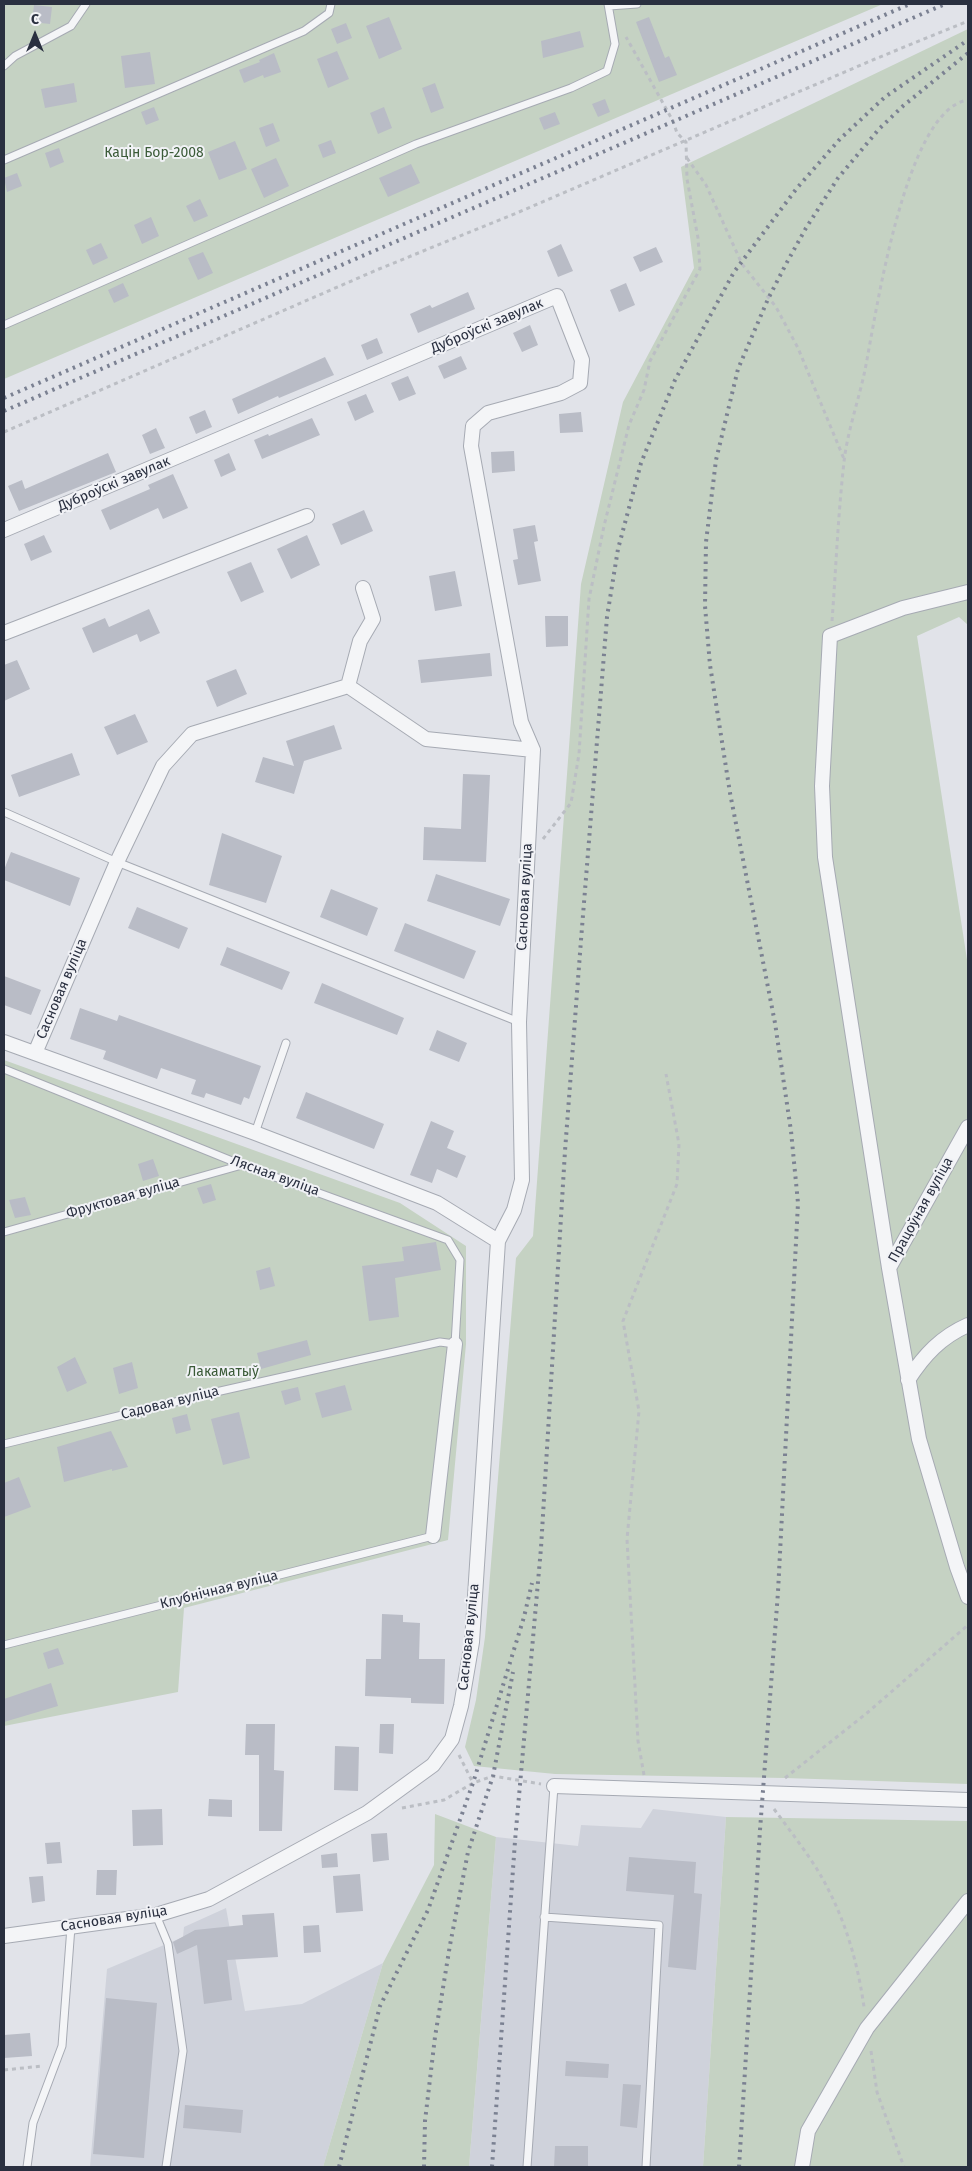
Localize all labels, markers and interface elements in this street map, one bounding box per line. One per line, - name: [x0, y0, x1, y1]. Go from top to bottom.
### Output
- north arrow: [10, 10, 60, 60]
- text: С: [31, 11, 39, 28]
- park label: Кацін Бор-2008: [104, 145, 204, 161]
- street label: Дуброўскі завулак: [428, 295, 546, 357]
- street label: Дуброўскі завулак: [55, 453, 173, 515]
- street label: Сасновая вуліца: [514, 843, 536, 951]
- street label: Сасновая вуліца: [33, 936, 91, 1042]
- street label: Лясная вуліца: [228, 1152, 322, 1200]
- street label: Працоўная вуліца: [885, 1154, 957, 1266]
- street label: Фруктовая вуліца: [64, 1174, 182, 1222]
- park label: Лакаматыў: [187, 1364, 259, 1380]
- street label: Садовая вуліца: [119, 1383, 221, 1423]
- street label: Клубнічная вуліца: [158, 1567, 280, 1613]
- street label: Сасновая вуліца: [455, 1583, 483, 1691]
- street label: Сасновая вуліца: [60, 1902, 168, 1936]

